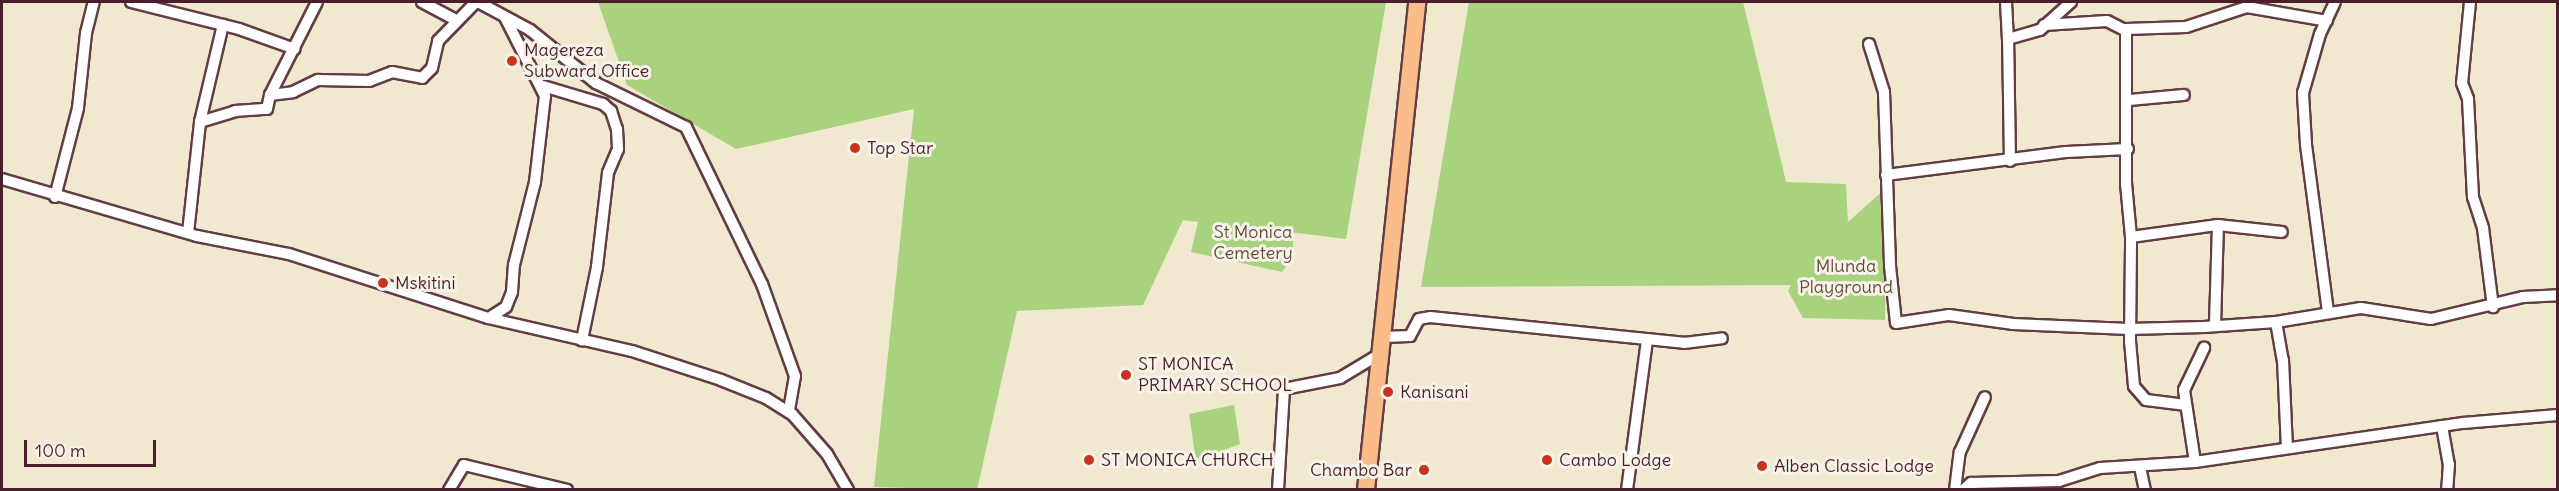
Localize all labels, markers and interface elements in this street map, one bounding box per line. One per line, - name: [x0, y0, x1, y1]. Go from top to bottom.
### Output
- place label: Magereza Subward Office: [524, 40, 649, 82]
- marker: Magereza Subward Office: [505, 54, 519, 68]
- place label: Top Star: [867, 137, 933, 159]
- marker: Top Star: [848, 141, 862, 155]
- park label: St Monica Cemetery: [1213, 222, 1293, 264]
- park label: Mlunda Playground: [1799, 256, 1893, 298]
- place label: Mskitini: [395, 272, 455, 294]
- marker: Mskitini: [376, 276, 390, 290]
- place label: ST MONICA PRIMARY SCHOOL: [1138, 354, 1292, 397]
- marker: ST MONICA PRIMARY SCHOOL: [1119, 368, 1133, 382]
- place label: Kanisani: [1400, 381, 1469, 403]
- marker: Kanisani: [1381, 385, 1395, 399]
- scale bar: [27, 428, 159, 466]
- text: 100 m: [35, 439, 86, 462]
- place label: ST MONICA CHURCH: [1101, 449, 1274, 471]
- place label: Cambo Lodge: [1559, 449, 1671, 471]
- marker: ST MONICA CHURCH: [1082, 453, 1096, 467]
- marker: Cambo Lodge: [1540, 453, 1554, 467]
- place label: Alben Classic Lodge: [1774, 455, 1934, 477]
- place label: Chambo Bar: [1310, 459, 1412, 481]
- marker: Alben Classic Lodge: [1755, 459, 1769, 473]
- marker: Chambo Bar: [1417, 463, 1431, 477]

